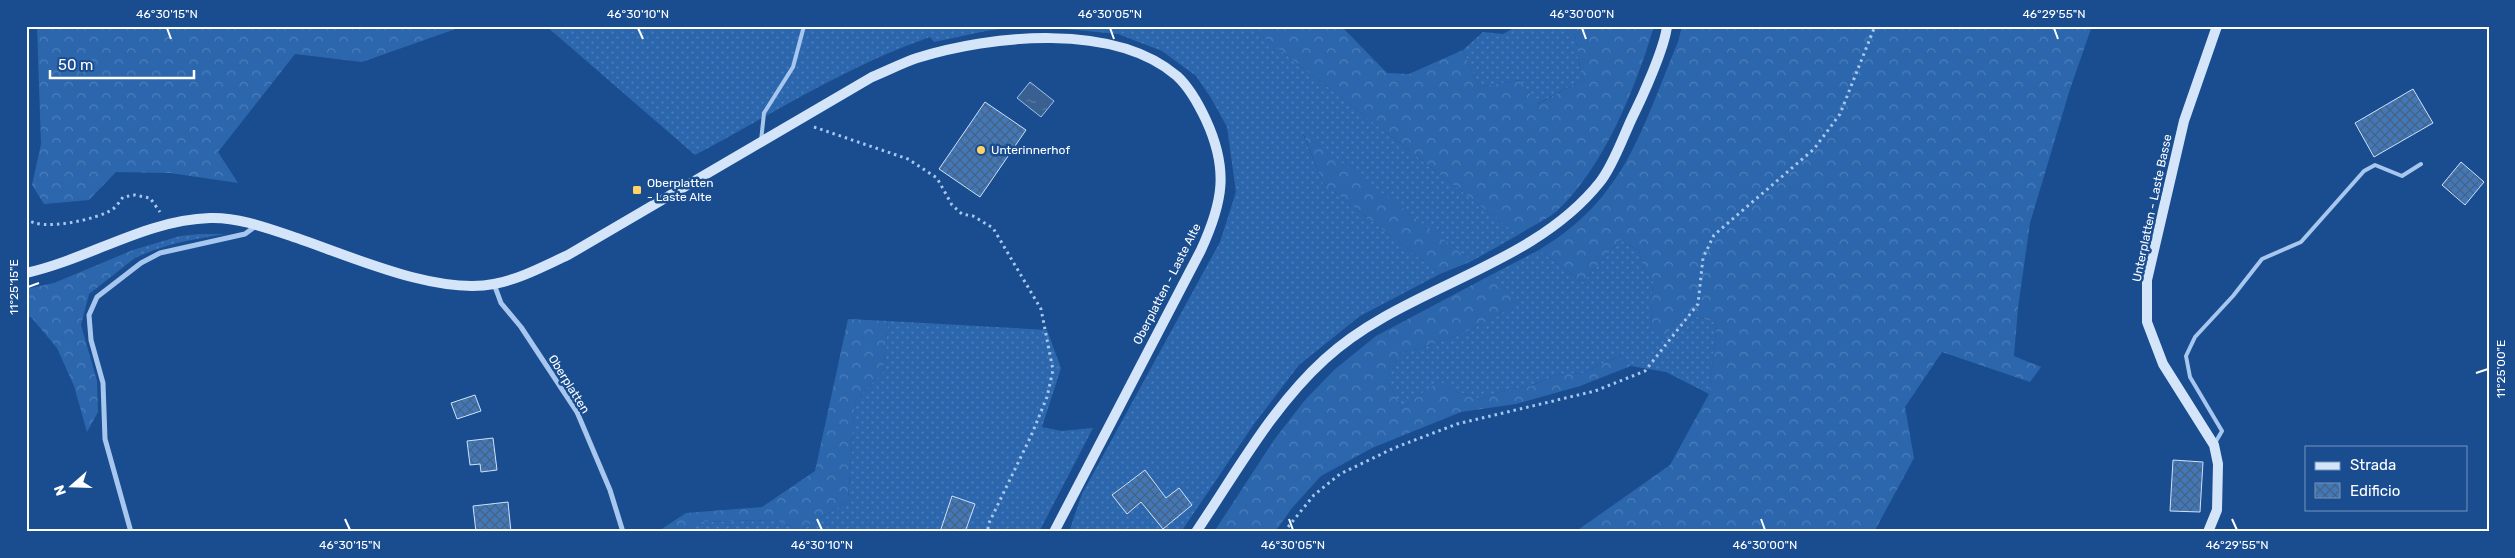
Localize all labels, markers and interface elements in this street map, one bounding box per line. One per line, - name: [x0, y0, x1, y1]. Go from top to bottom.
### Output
- text: 46°30'15"N: [136, 7, 198, 21]
- text: 46°30'10"N: [607, 7, 669, 21]
- text: 46°30'05"N: [1078, 7, 1142, 21]
- text: 46°30'00"N: [1550, 7, 1614, 21]
- text: 46°29'55"N: [2022, 7, 2086, 21]
- scale bar: [50, 48, 194, 80]
- text: 50 m: [58, 56, 93, 74]
- street label: Unterplatten - Laste Basse: [2129, 133, 2175, 283]
- place label: Unterinnerhof: [991, 143, 1070, 157]
- marker: Unterinnerhof: [975, 144, 987, 156]
- place label: Oberplatten - Laste Alte: [647, 176, 714, 204]
- marker: Oberplatten - Laste Alte: [631, 184, 643, 196]
- street label: Oberplatten - Laste Alte: [1130, 221, 1204, 347]
- text: 11°25'15"E: [7, 259, 21, 315]
- text: 11°25'00"E: [2494, 340, 2508, 398]
- street label: Oberplatten: [545, 352, 593, 416]
- legend: [2305, 446, 2468, 510]
- text: Strada: [2350, 456, 2396, 474]
- north arrow: [48, 460, 98, 510]
- text: Edificio: [2350, 482, 2400, 500]
- text: N: [51, 483, 70, 498]
- text: 46°30'15"N: [319, 538, 381, 552]
- text: 46°30'10"N: [791, 538, 853, 552]
- text: 46°30'05"N: [1261, 538, 1325, 552]
- text: 46°30'00"N: [1733, 538, 1797, 552]
- text: 46°29'55"N: [2205, 538, 2269, 552]

